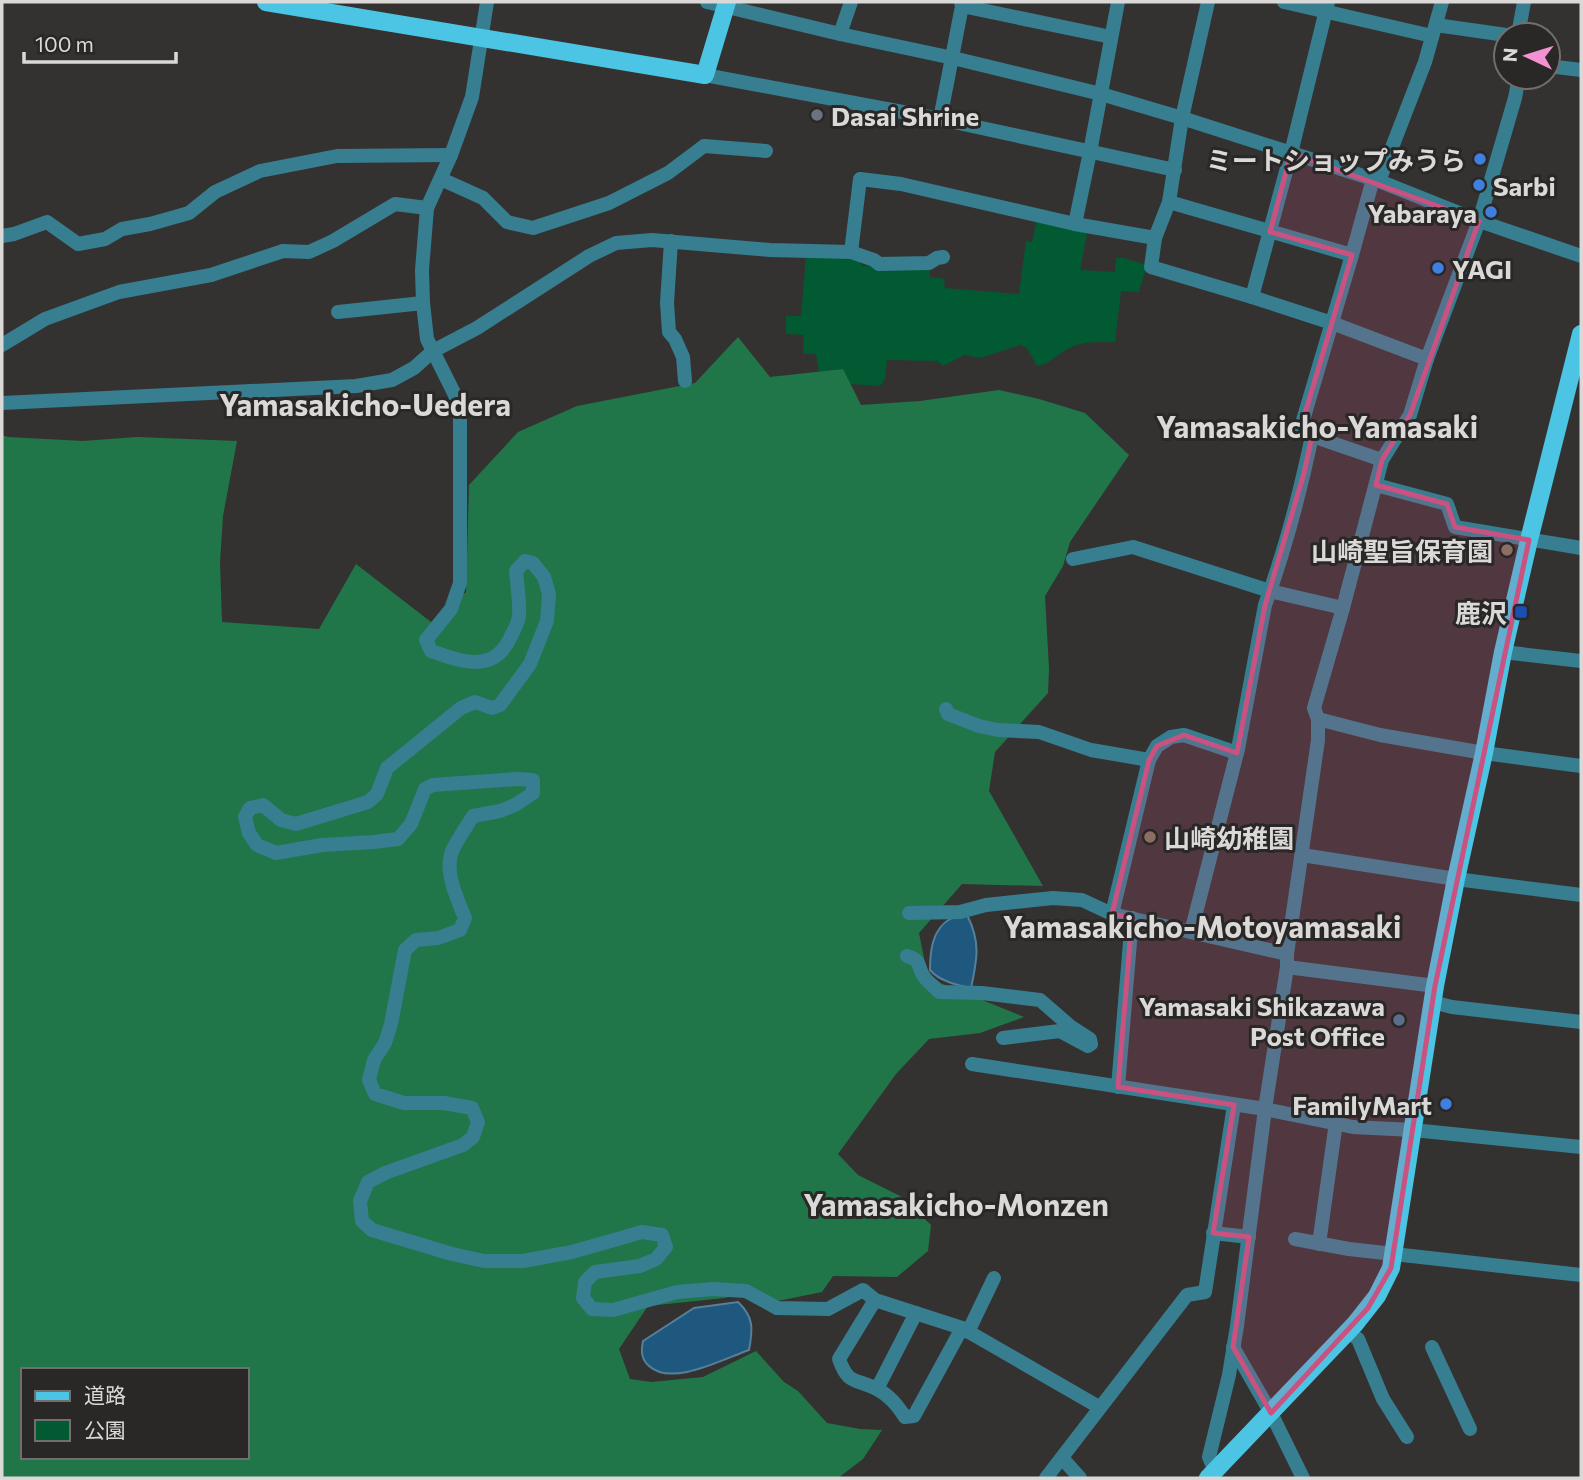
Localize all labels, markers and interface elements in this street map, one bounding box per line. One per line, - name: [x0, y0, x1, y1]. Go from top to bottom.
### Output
- scale bar: [24, 21, 177, 65]
- north arrow: [1492, 21, 1562, 91]
- text: 100 m: [35, 31, 94, 56]
- text: N: [1498, 47, 1522, 63]
- place label: Dasai Shrine: [831, 100, 979, 131]
- marker: Dasai Shrine: [809, 107, 825, 123]
- place label: ミートショップみうら: [1206, 144, 1466, 175]
- marker: ミートショップみうら: [1472, 151, 1488, 167]
- place label: Sarbi: [1493, 170, 1556, 201]
- marker: Sarbi: [1471, 177, 1487, 193]
- place label: Yabaraya: [1368, 197, 1477, 228]
- marker: Yabaraya: [1483, 204, 1499, 220]
- place label: YAGI: [1452, 253, 1512, 284]
- marker: YAGI: [1430, 260, 1446, 276]
- district label: Yamasakicho-Uedera: [219, 385, 511, 422]
- district label: Yamasakicho-Yamasaki: [1156, 407, 1478, 444]
- place label: 山崎聖旨保育園: [1311, 535, 1493, 566]
- marker: 山崎聖旨保育園: [1499, 542, 1515, 558]
- place label: 鹿沢: [1455, 597, 1507, 628]
- marker: 鹿沢: [1513, 604, 1529, 620]
- place label: 山崎幼稚園: [1164, 822, 1294, 853]
- marker: 山崎幼稚園: [1142, 829, 1158, 845]
- district label: Yamasakicho-Motoyamasaki: [1003, 907, 1401, 944]
- place label: Yamasaki Shikazawa Post Office: [1139, 990, 1385, 1051]
- marker: Yamasaki Shikazawa Post Office: [1391, 1012, 1407, 1028]
- place label: FamilyMart: [1292, 1089, 1432, 1120]
- marker: FamilyMart: [1438, 1096, 1454, 1112]
- district label: Yamasakicho-Monzen: [803, 1185, 1109, 1222]
- legend: [21, 1368, 248, 1459]
- text: 道路: [84, 1382, 126, 1407]
- text: 公園: [84, 1417, 126, 1442]

